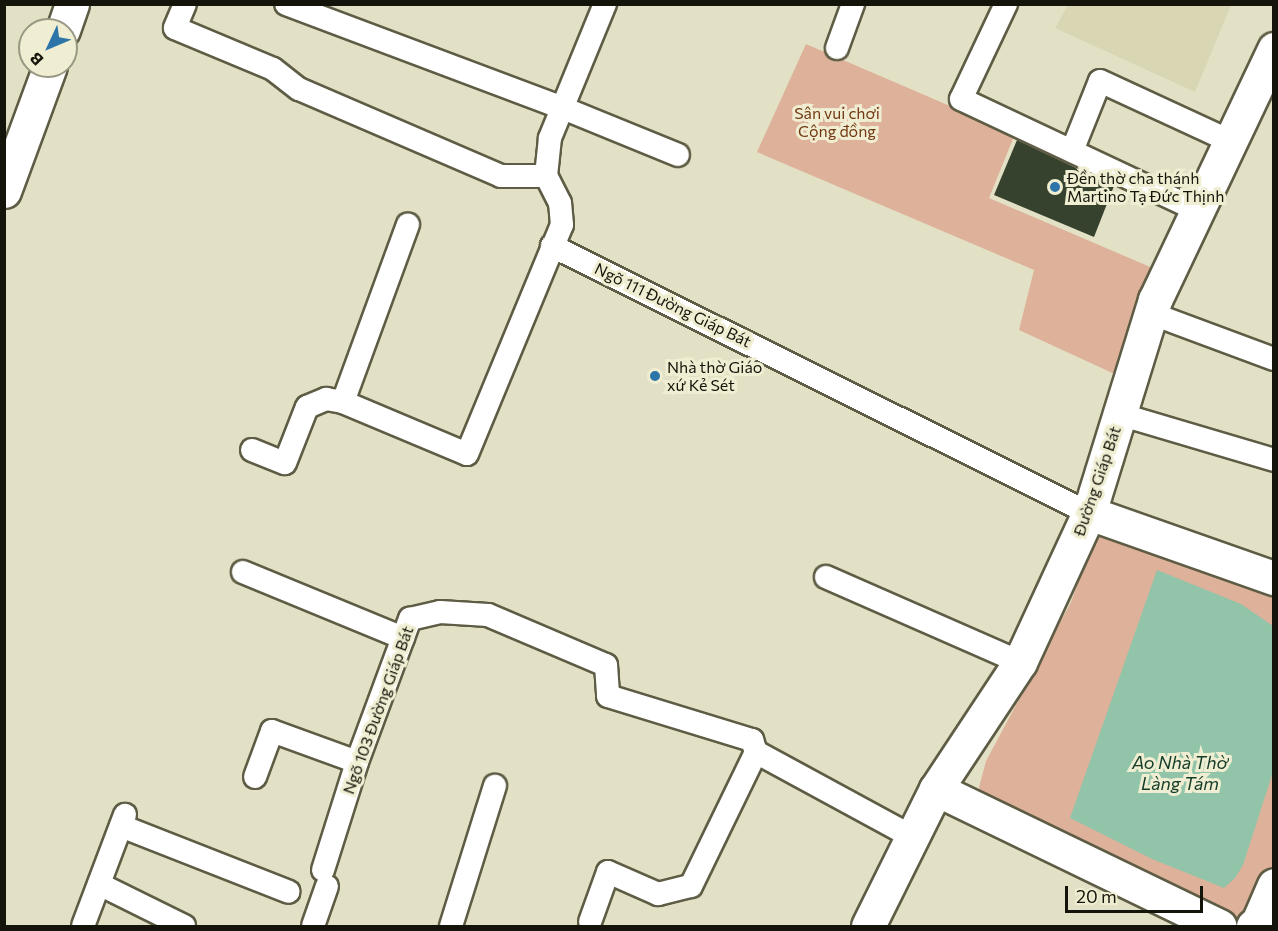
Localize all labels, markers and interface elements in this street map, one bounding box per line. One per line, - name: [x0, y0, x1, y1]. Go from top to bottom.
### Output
- north arrow: [18, 18, 78, 78]
- text: B: [26, 49, 47, 70]
- park label: Sân vui chơi Cộng đồng: [794, 103, 880, 141]
- place label: Đền thờ cha thánh Martino Tạ Đức Thịnh: [1067, 168, 1224, 206]
- marker: Đền thờ cha thánh Martino Tạ Đức Thịnh: [1048, 180, 1062, 194]
- street label: Ngõ 111 Đường Giáp Bát: [592, 259, 754, 351]
- place label: Nhà thờ Giáo xứ Kẻ Sét: [667, 357, 762, 395]
- marker: Nhà thờ Giáo xứ Kẻ Sét: [648, 369, 662, 383]
- street label: Đường Giáp Bát: [1069, 424, 1125, 538]
- street label: Ngõ 103 Đường Giáp Bát: [339, 623, 417, 797]
- water label: Ao Nhà Thờ Làng Tám: [1132, 752, 1228, 795]
- scale bar: [1068, 874, 1206, 912]
- text: 20 m: [1076, 885, 1117, 907]

